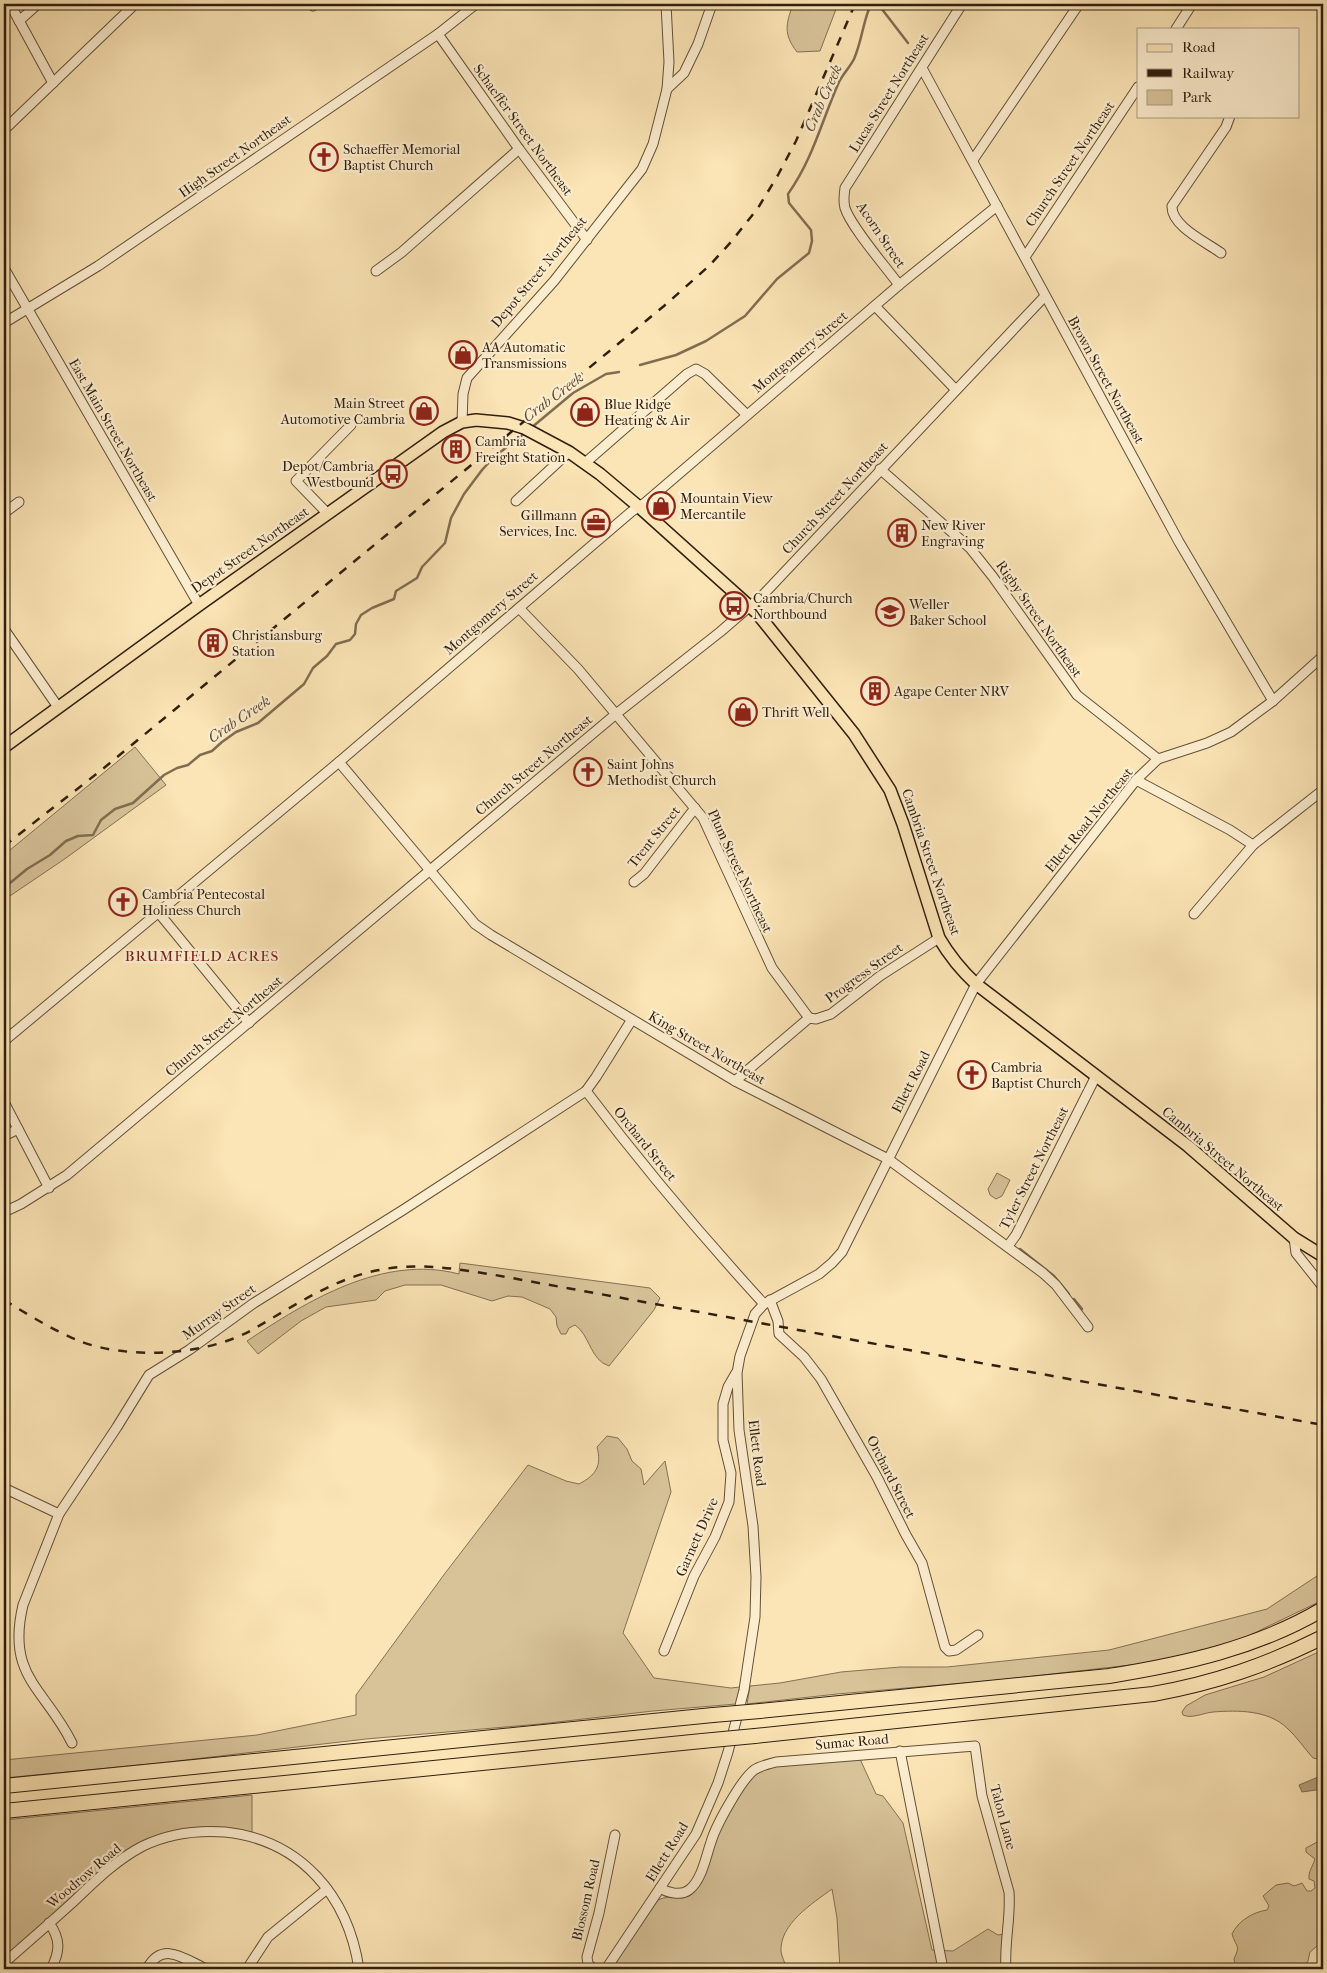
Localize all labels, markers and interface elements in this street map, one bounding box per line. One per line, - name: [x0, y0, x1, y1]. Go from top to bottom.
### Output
- legend: [1137, 28, 1300, 118]
- street label: Lucas Street Northeast: [846, 30, 932, 156]
- text: Road: [1182, 38, 1216, 56]
- street label: Schaeffer Street Northeast: [470, 61, 576, 199]
- water label: Crab Creek: [800, 62, 846, 134]
- text: Railway: [1182, 64, 1235, 82]
- text: Park: [1182, 88, 1212, 106]
- street label: Church Street Northeast: [1022, 98, 1118, 230]
- street label: High Street Northeast: [176, 111, 294, 201]
- place label: Schaeffer Memorial Baptist Church: [343, 141, 460, 174]
- church icon: Schaeffer Memorial Baptist Church: [309, 142, 339, 172]
- street label: Acorn Street: [852, 198, 909, 271]
- street label: Depot Street Northeast: [488, 213, 590, 331]
- street label: Montgomery Street: [749, 307, 851, 397]
- street label: Brown Street Northeast: [1064, 313, 1148, 447]
- place label: AA Automatic Transmissions: [481, 339, 567, 372]
- shop icon: AA Automatic Transmissions: [448, 340, 478, 370]
- street label: East Main Street Northeast: [65, 355, 161, 505]
- water label: Crab Creek: [519, 368, 587, 426]
- place label: Main Street Automotive Cambria: [280, 395, 406, 428]
- shop icon: Main Street Automotive Cambria: [409, 396, 439, 426]
- place label: Blue Ridge Heating & Air: [604, 396, 690, 429]
- shop icon: Blue Ridge Heating & Air: [570, 397, 600, 427]
- place label: Cambria Freight Station: [475, 433, 565, 466]
- building icon: Cambria Freight Station: [441, 434, 471, 464]
- street label: Church Street Northeast: [778, 438, 892, 558]
- place label: Depot/Cambria Westbound: [282, 458, 375, 491]
- bus stop icon: Depot/Cambria Westbound: [378, 459, 408, 489]
- place label: Mountain View Mercantile: [680, 490, 773, 523]
- shop icon: Mountain View Mercantile: [646, 491, 676, 521]
- street label: Depot Street Northeast: [188, 503, 312, 597]
- place label: Gillmann Services, Inc.: [499, 507, 577, 540]
- office icon: Gillmann Services, Inc.: [581, 508, 611, 538]
- place label: New River Engraving: [921, 517, 985, 550]
- building icon: New River Engraving: [887, 518, 917, 548]
- street label: Rigby Street Northeast: [992, 557, 1086, 681]
- street label: Montgomery Street: [441, 568, 541, 658]
- place label: Cambria/Church Northbound: [753, 590, 853, 623]
- bus stop icon: Cambria/Church Northbound: [719, 591, 749, 621]
- place label: Weller Baker School: [908, 596, 987, 629]
- school or university icon: Weller Baker School: [875, 597, 905, 627]
- place label: Christiansburg Station: [232, 627, 323, 660]
- building icon: Christiansburg Station: [198, 628, 228, 658]
- building icon: Agape Center NRV: [860, 676, 890, 706]
- place label: Agape Center NRV: [893, 683, 1010, 700]
- water label: Crab Creek: [204, 691, 274, 746]
- shop icon: Thrift Well: [728, 697, 758, 727]
- place label: Thrift Well: [762, 704, 830, 721]
- street label: Church Street Northeast: [472, 711, 596, 819]
- place label: Saint Johns Methodist Church: [607, 756, 716, 789]
- church icon: Saint Johns Methodist Church: [573, 757, 603, 787]
- street label: Ellett Road Northeast: [1041, 764, 1137, 876]
- street label: Cambria Street Northeast: [898, 786, 964, 938]
- street label: Trent Street: [624, 803, 684, 871]
- street label: Plum Street Northeast: [704, 806, 776, 936]
- place label: Cambria Pentecostal Holiness Church: [142, 886, 265, 919]
- church icon: Cambria Pentecostal Holiness Church: [108, 887, 138, 917]
- street label: Progress Street: [822, 939, 906, 1007]
- district label: BRUMFIELD ACRES: [125, 947, 279, 965]
- street label: Church Street Northeast: [162, 972, 286, 1080]
- street label: King Street Northeast: [645, 1007, 769, 1089]
- street label: Ellett Road: [888, 1048, 934, 1116]
- place label: Cambria Baptist Church: [991, 1059, 1082, 1092]
- church icon: Cambria Baptist Church: [957, 1060, 987, 1090]
- street label: Orchard Street: [610, 1103, 680, 1185]
- street label: Cambria Street Northeast: [1159, 1103, 1287, 1215]
- street label: Tyler Street Northeast: [996, 1104, 1072, 1232]
- street label: Murray Street: [179, 1280, 259, 1344]
- street label: Ellett Road: [744, 1419, 770, 1488]
- street label: Orchard Street: [863, 1433, 919, 1521]
- street label: Garnett Drive: [672, 1495, 722, 1579]
- street label: Sumac Road: [815, 1730, 890, 1754]
- street label: Talon Lane: [986, 1783, 1020, 1851]
- street label: Ellett Road: [642, 1819, 692, 1885]
- street label: Woodrow Road: [43, 1840, 125, 1913]
- street label: Blossom Road: [568, 1857, 604, 1942]

